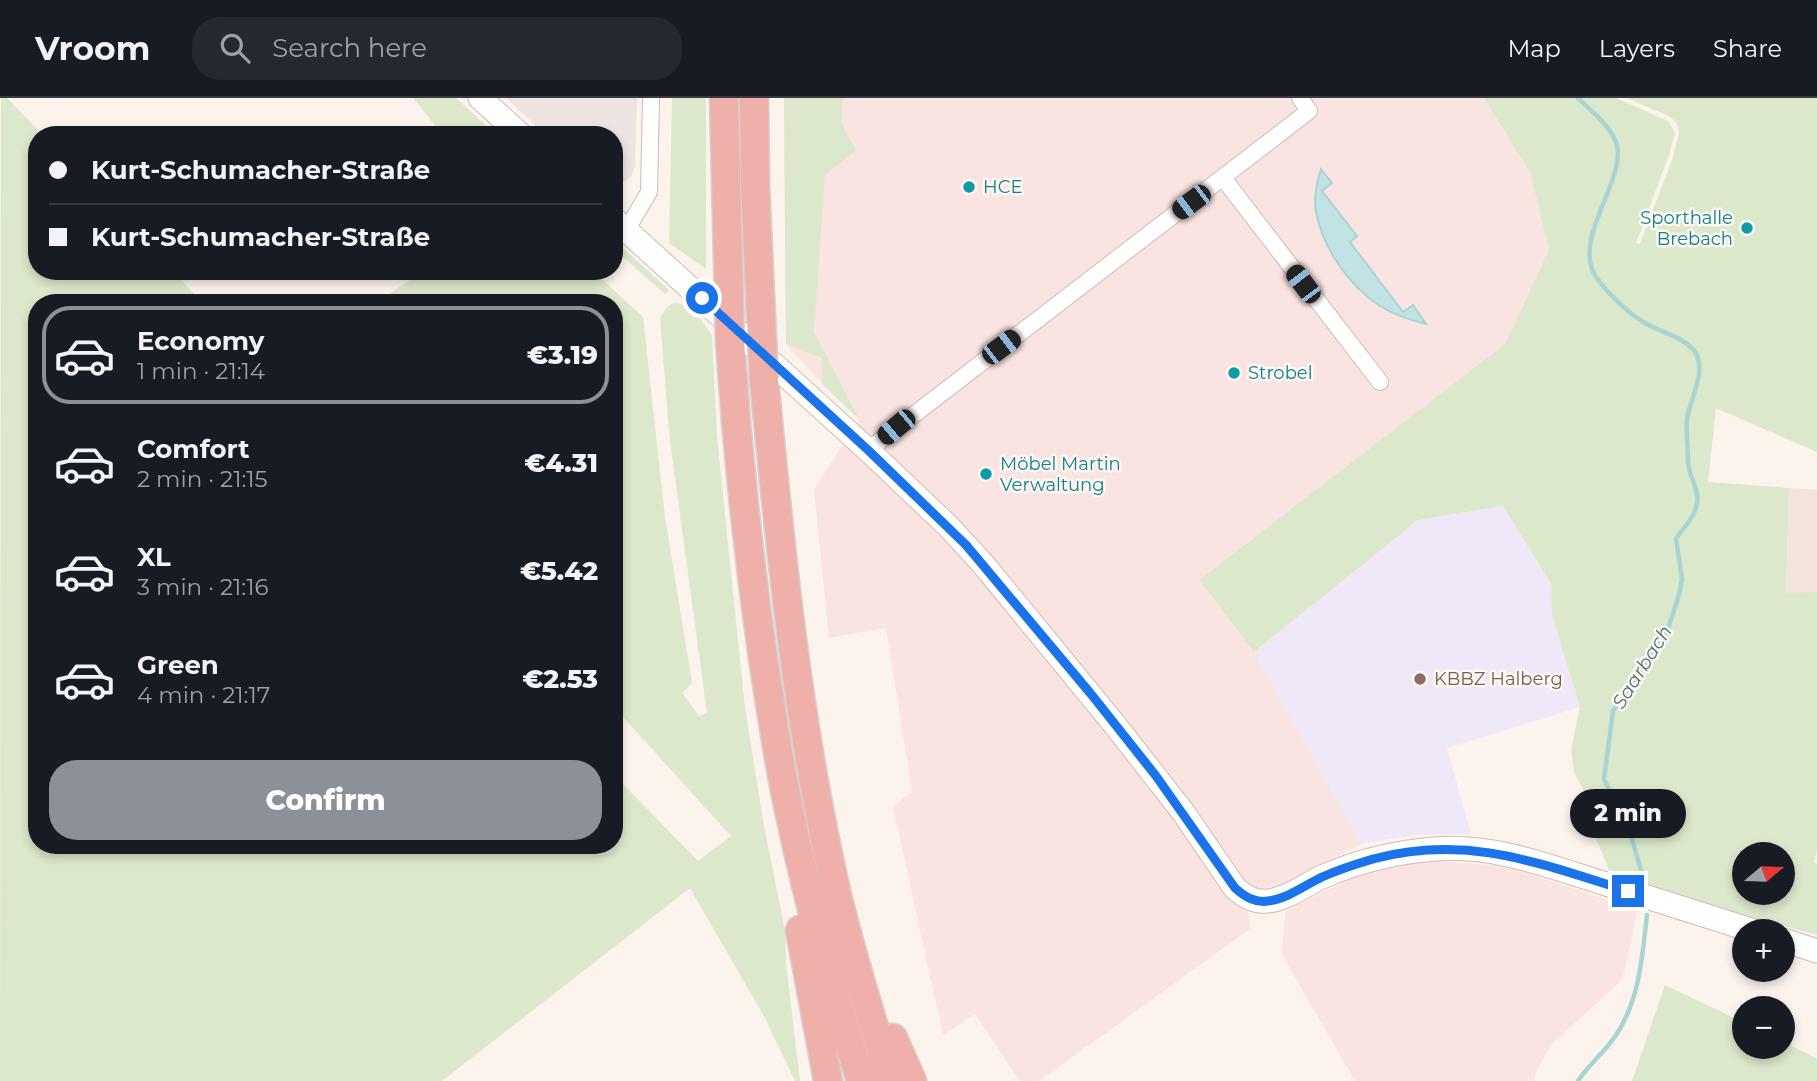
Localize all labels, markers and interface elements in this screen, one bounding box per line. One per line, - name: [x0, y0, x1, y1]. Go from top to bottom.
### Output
- search box: [192, 17, 682, 80]
- text: Vroom: [35, 28, 150, 68]
- icon: search: [216, 29, 254, 67]
- text: Search here: [272, 32, 427, 64]
- text: Map: [1507, 34, 1561, 63]
- text: Layers: [1599, 34, 1675, 63]
- text: Share: [1713, 34, 1782, 63]
- text: Kurt-Schumacher-Straße: [91, 154, 430, 186]
- place label: HCE: [983, 176, 1022, 198]
- marker: HCE: [961, 179, 977, 195]
- car: [1168, 181, 1215, 223]
- place label: Sporthalle Brebach: [1640, 207, 1733, 250]
- marker: Sporthalle Brebach: [1739, 220, 1755, 236]
- text: Kurt-Schumacher-Straße: [91, 221, 430, 253]
- car: [1282, 261, 1325, 307]
- route start: [686, 282, 718, 314]
- icon: car: [53, 324, 116, 387]
- text: Economy: [137, 325, 264, 357]
- car: [978, 326, 1025, 368]
- text: €3.19: [527, 339, 598, 371]
- text: 1 min · 21:14: [137, 357, 265, 385]
- place label: Strobel: [1248, 362, 1313, 384]
- marker: Strobel: [1226, 365, 1242, 381]
- car: [874, 405, 919, 449]
- icon: car: [53, 432, 116, 495]
- text: Comfort: [137, 433, 249, 465]
- text: €4.31: [524, 447, 598, 479]
- place label: Möbel Martin Verwaltung: [1000, 453, 1121, 496]
- text: 2 min · 21:15: [137, 465, 268, 493]
- marker: Möbel Martin Verwaltung: [978, 466, 994, 482]
- icon: car: [53, 540, 116, 603]
- text: XL: [137, 541, 171, 573]
- text: €5.42: [520, 555, 598, 587]
- text: 3 min · 21:16: [137, 573, 269, 601]
- water label: Saarbach: [1607, 621, 1677, 713]
- icon: car: [53, 648, 116, 711]
- text: Green: [137, 649, 219, 681]
- text: €2.53: [522, 663, 598, 695]
- place label: KBBZ Halberg: [1434, 668, 1563, 690]
- marker: KBBZ Halberg: [1412, 671, 1428, 687]
- text: 4 min · 21:17: [137, 681, 270, 709]
- button: Confirm: [49, 760, 602, 840]
- callout: 2 min: [1570, 790, 1686, 838]
- text: 2 min: [1594, 799, 1662, 827]
- north arrow: [1732, 842, 1796, 905]
- map controls: [1732, 842, 1795, 1059]
- route end: [1612, 875, 1644, 907]
- button: +: [1732, 919, 1795, 982]
- button: −: [1732, 996, 1795, 1059]

